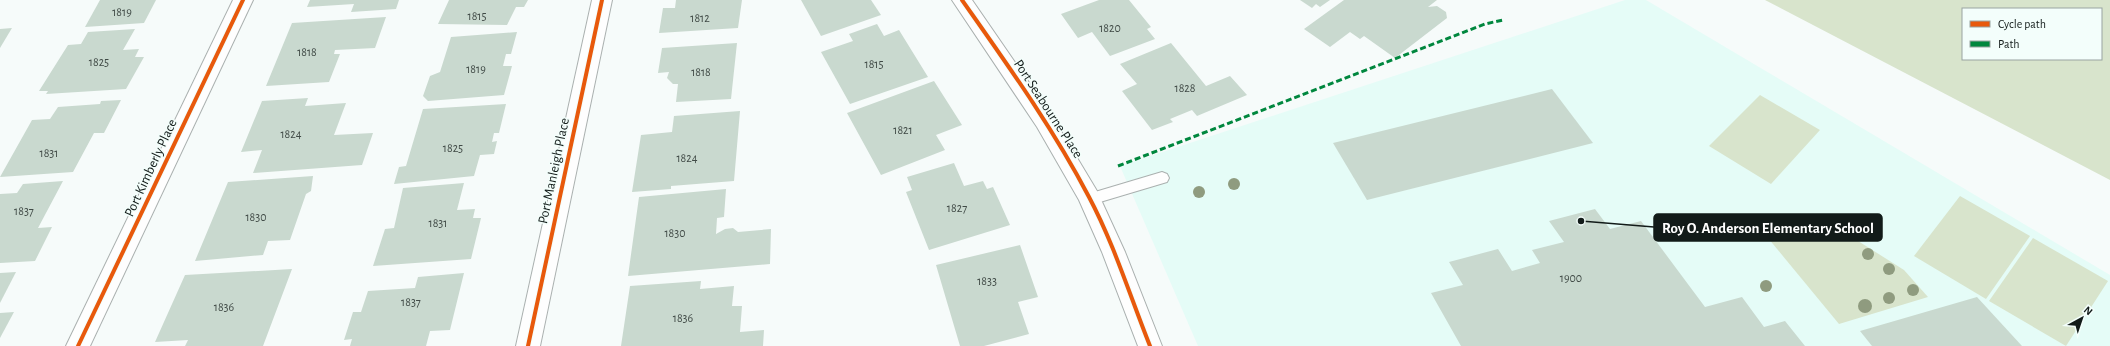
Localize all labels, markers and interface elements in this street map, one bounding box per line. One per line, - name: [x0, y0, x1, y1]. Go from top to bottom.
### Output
- house number: 1819: [112, 6, 132, 18]
- legend: [1962, 8, 2102, 60]
- house number: 1815: [468, 10, 486, 22]
- house number: 1812: [690, 12, 710, 24]
- text: Cycle path: [1998, 18, 2046, 31]
- house number: 1820: [1099, 22, 1121, 34]
- text: Path: [1998, 38, 2020, 50]
- house number: 1818: [297, 46, 317, 58]
- house number: 1825: [89, 56, 109, 68]
- street label: Port Seabourne Place: [1011, 57, 1085, 161]
- house number: 1815: [865, 58, 883, 70]
- house number: 1819: [466, 63, 486, 75]
- house number: 1818: [691, 66, 711, 78]
- house number: 1828: [1175, 82, 1196, 94]
- street label: Port Kimberly Place: [122, 117, 180, 219]
- street label: Port Manleigh Place: [536, 117, 572, 225]
- house number: 1821: [893, 124, 913, 136]
- house number: 1824: [280, 128, 302, 140]
- house number: 1825: [443, 142, 463, 154]
- house number: 1831: [40, 147, 58, 159]
- house number: 1824: [676, 152, 698, 164]
- house number: 1827: [947, 202, 967, 214]
- house number: 1837: [14, 205, 34, 217]
- house number: 1830: [245, 211, 267, 223]
- callout: Roy O. Anderson Elementary School: [1654, 214, 1882, 241]
- house number: 1831: [429, 217, 447, 229]
- text: Roy O. Anderson Elementary School: [1662, 221, 1874, 236]
- house number: 1830: [664, 227, 686, 239]
- house number: 1900: [1560, 272, 1582, 284]
- house number: 1833: [977, 275, 997, 287]
- house number: 1837: [401, 296, 421, 308]
- north arrow: [2062, 298, 2102, 338]
- house number: 1836: [214, 301, 235, 313]
- text: N: [2082, 304, 2095, 317]
- house number: 1836: [673, 312, 694, 324]

